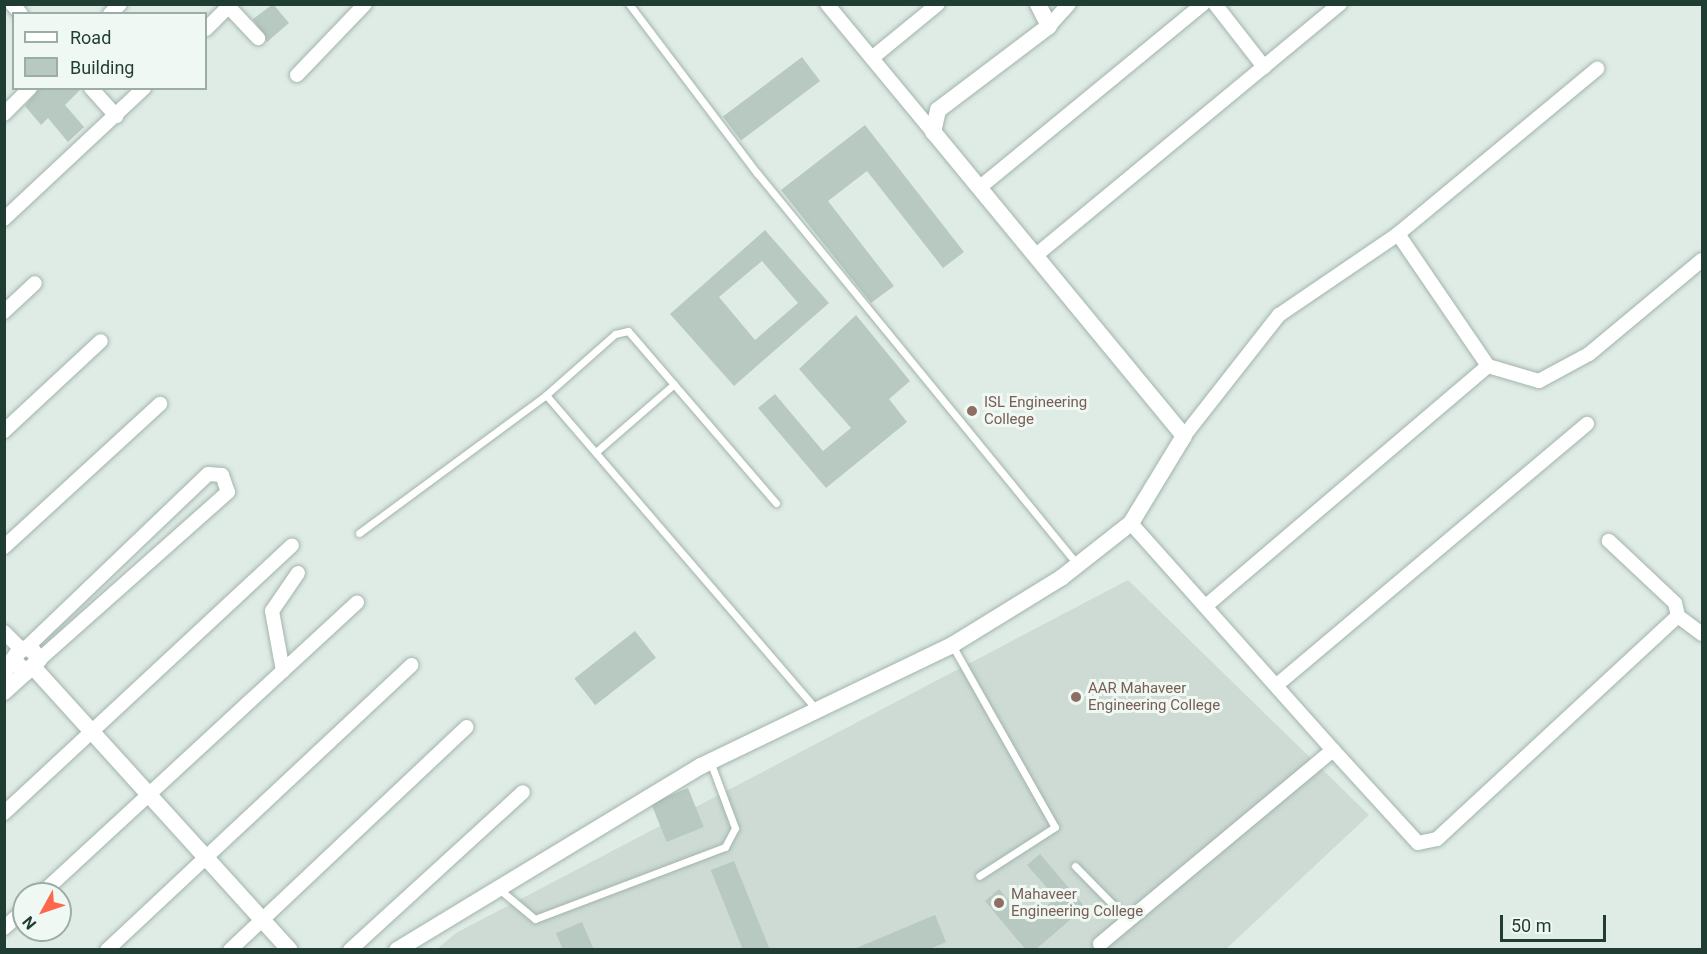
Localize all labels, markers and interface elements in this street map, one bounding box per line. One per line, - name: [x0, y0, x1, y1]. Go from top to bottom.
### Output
- legend: [12, 12, 207, 90]
- text: Road: [70, 27, 111, 48]
- text: Building: [70, 57, 134, 78]
- place label: ISL Engineering College: [984, 393, 1087, 428]
- marker: ISL Engineering College: [965, 404, 979, 418]
- place label: AAR Mahaveer Engineering College: [1088, 679, 1220, 714]
- marker: AAR Mahaveer Engineering College: [1069, 690, 1083, 704]
- north arrow: [12, 882, 72, 942]
- place label: Mahaveer Engineering College: [1011, 885, 1143, 920]
- marker: Mahaveer Engineering College: [992, 896, 1006, 910]
- scale bar: [1503, 903, 1610, 941]
- text: N: [18, 912, 40, 933]
- text: 50 m: [1511, 915, 1551, 936]

